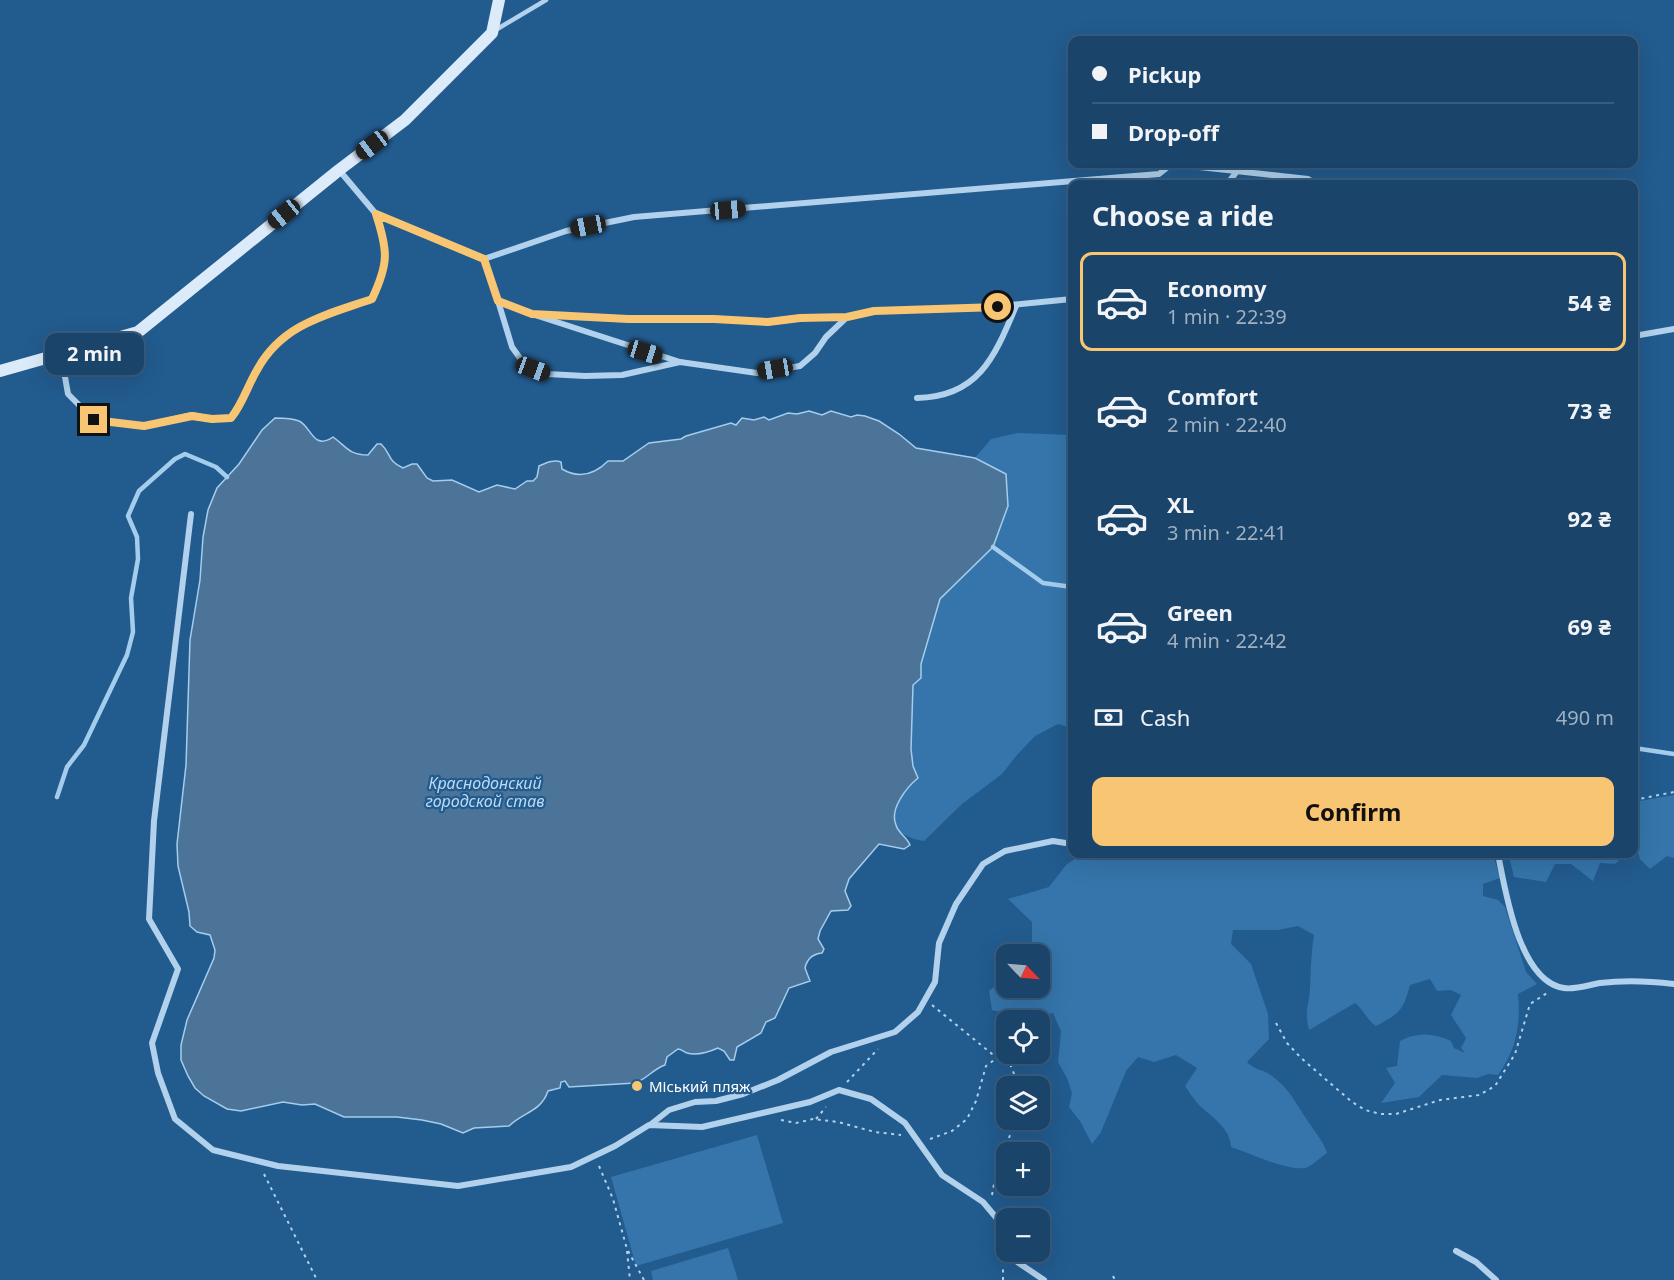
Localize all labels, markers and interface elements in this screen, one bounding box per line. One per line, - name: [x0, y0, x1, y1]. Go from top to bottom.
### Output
- text: Pickup: [1128, 59, 1201, 89]
- text: Drop-off: [1128, 117, 1219, 147]
- car: [352, 127, 392, 163]
- car: [264, 196, 304, 232]
- text: Choose a ride: [1092, 197, 1274, 234]
- car: [709, 199, 747, 221]
- car: [569, 214, 607, 238]
- text: Economy: [1167, 273, 1266, 303]
- icon: car: [1095, 275, 1149, 329]
- text: 54 ₴: [1568, 287, 1611, 317]
- route start: [984, 293, 1011, 320]
- text: 1 min · 22:39: [1167, 303, 1287, 330]
- callout: 2 min: [44, 333, 144, 375]
- car: [625, 338, 665, 366]
- text: 2 min: [67, 340, 122, 367]
- car: [513, 354, 553, 384]
- car: [756, 357, 794, 381]
- text: Comfort: [1167, 381, 1258, 411]
- icon: car: [1095, 383, 1149, 437]
- text: 73 ₴: [1568, 395, 1611, 425]
- route end: [80, 406, 107, 433]
- text: 2 min · 22:40: [1167, 411, 1287, 438]
- text: XL: [1167, 489, 1194, 519]
- icon: car: [1095, 491, 1149, 545]
- text: 92 ₴: [1568, 503, 1611, 533]
- text: 3 min · 22:41: [1167, 519, 1287, 546]
- text: Green: [1167, 597, 1233, 627]
- icon: car: [1095, 599, 1149, 653]
- text: 69 ₴: [1568, 611, 1611, 641]
- text: 4 min · 22:42: [1167, 627, 1287, 654]
- icon: cash: [1092, 701, 1125, 734]
- text: Cash: [1140, 702, 1190, 732]
- text: 490 m: [1556, 704, 1614, 731]
- water label: Краснодонский городской став: [425, 772, 545, 812]
- button: Confirm: [1092, 777, 1614, 846]
- north arrow: [996, 944, 1050, 998]
- map controls: [996, 944, 1050, 1262]
- button: locate: [996, 1010, 1050, 1064]
- place label: Міський пляж: [649, 1076, 751, 1096]
- button: layers: [996, 1076, 1050, 1130]
- marker: Міський пляж: [630, 1079, 644, 1093]
- button: +: [996, 1142, 1050, 1196]
- button: −: [996, 1208, 1050, 1262]

